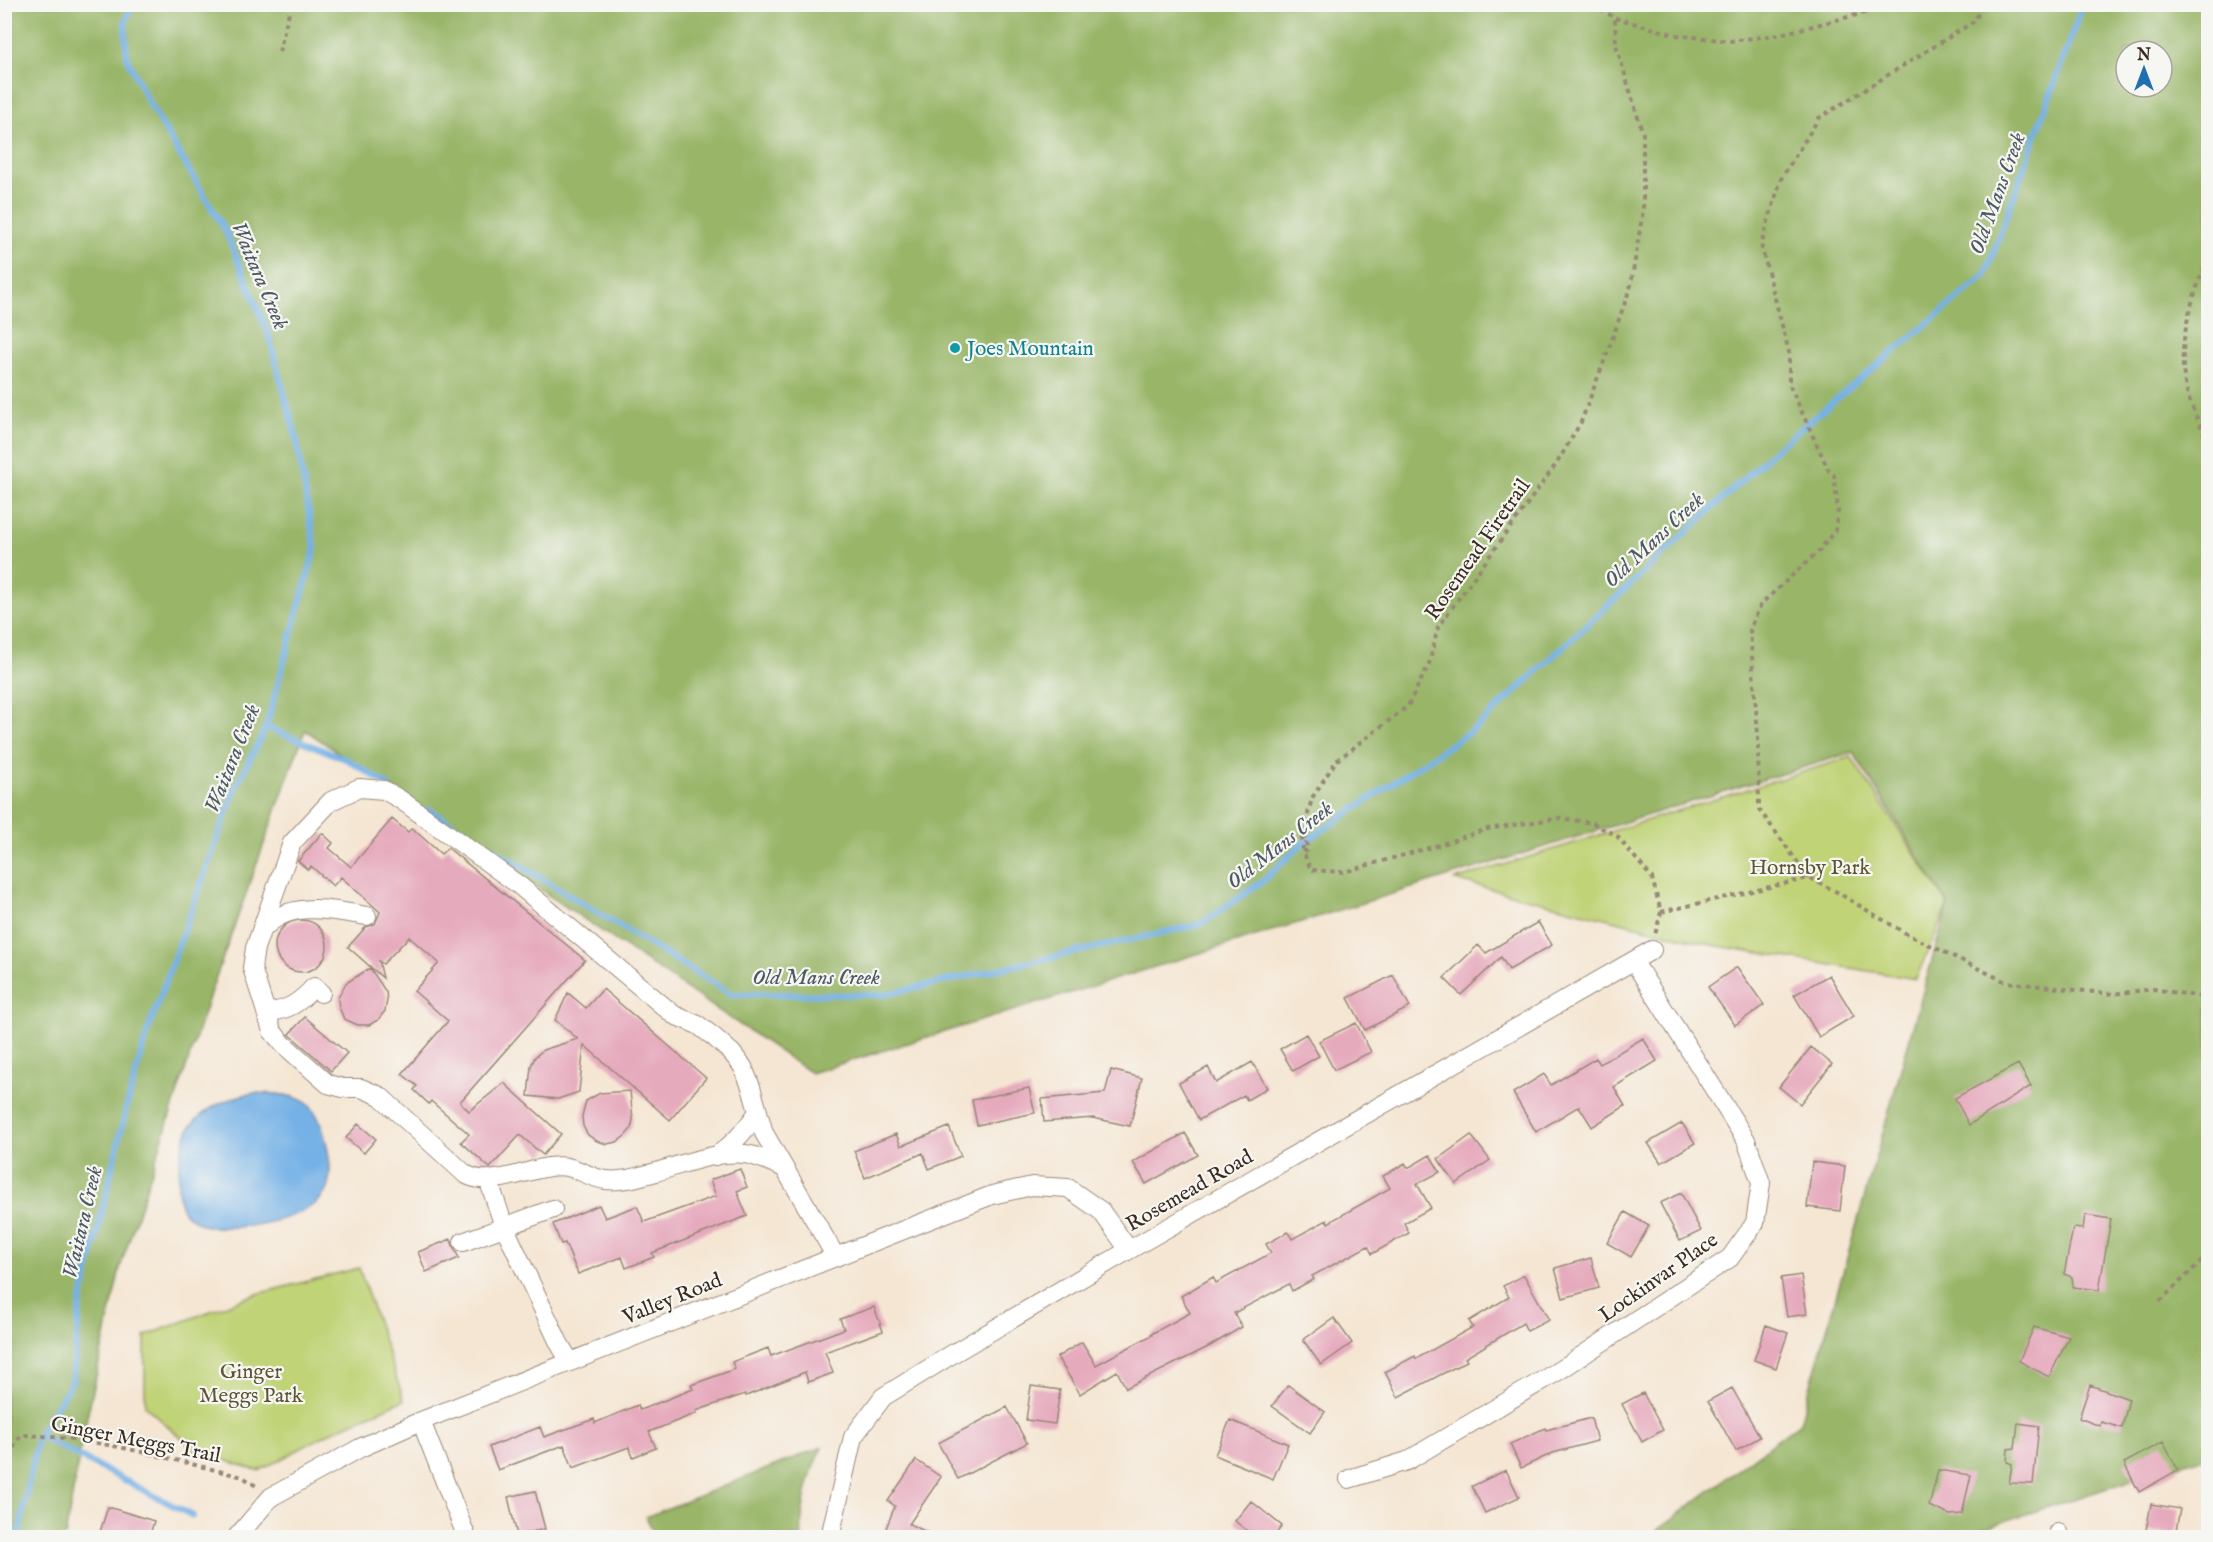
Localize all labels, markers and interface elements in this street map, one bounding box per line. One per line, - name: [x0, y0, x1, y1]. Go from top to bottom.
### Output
- north arrow: [2114, 39, 2174, 99]
- text: N: [2136, 46, 2151, 66]
- water label: Old Mans Creek: [1963, 129, 2033, 258]
- water label: Waitara Creek: [224, 218, 295, 334]
- place label: Joes Mountain: [965, 336, 1094, 363]
- marker: Joes Mountain: [948, 341, 962, 355]
- street label: Rosemead Firetrail: [1419, 474, 1537, 626]
- water label: Old Mans Creek: [1598, 487, 1711, 594]
- water label: Waitara Creek: [198, 700, 267, 817]
- water label: Old Mans Creek: [1221, 795, 1339, 896]
- park label: Hornsby Park: [1749, 855, 1871, 882]
- water label: Old Mans Creek: [752, 964, 880, 992]
- street label: Rosemead Road: [1121, 1144, 1259, 1239]
- water label: Waitara Creek: [56, 1163, 110, 1281]
- street label: Lockinvar Place: [1594, 1227, 1724, 1329]
- street label: Valley Road: [618, 1267, 727, 1332]
- park label: Ginger Meggs Park: [199, 1359, 304, 1410]
- street label: Ginger Meggs Trail: [48, 1411, 223, 1470]

